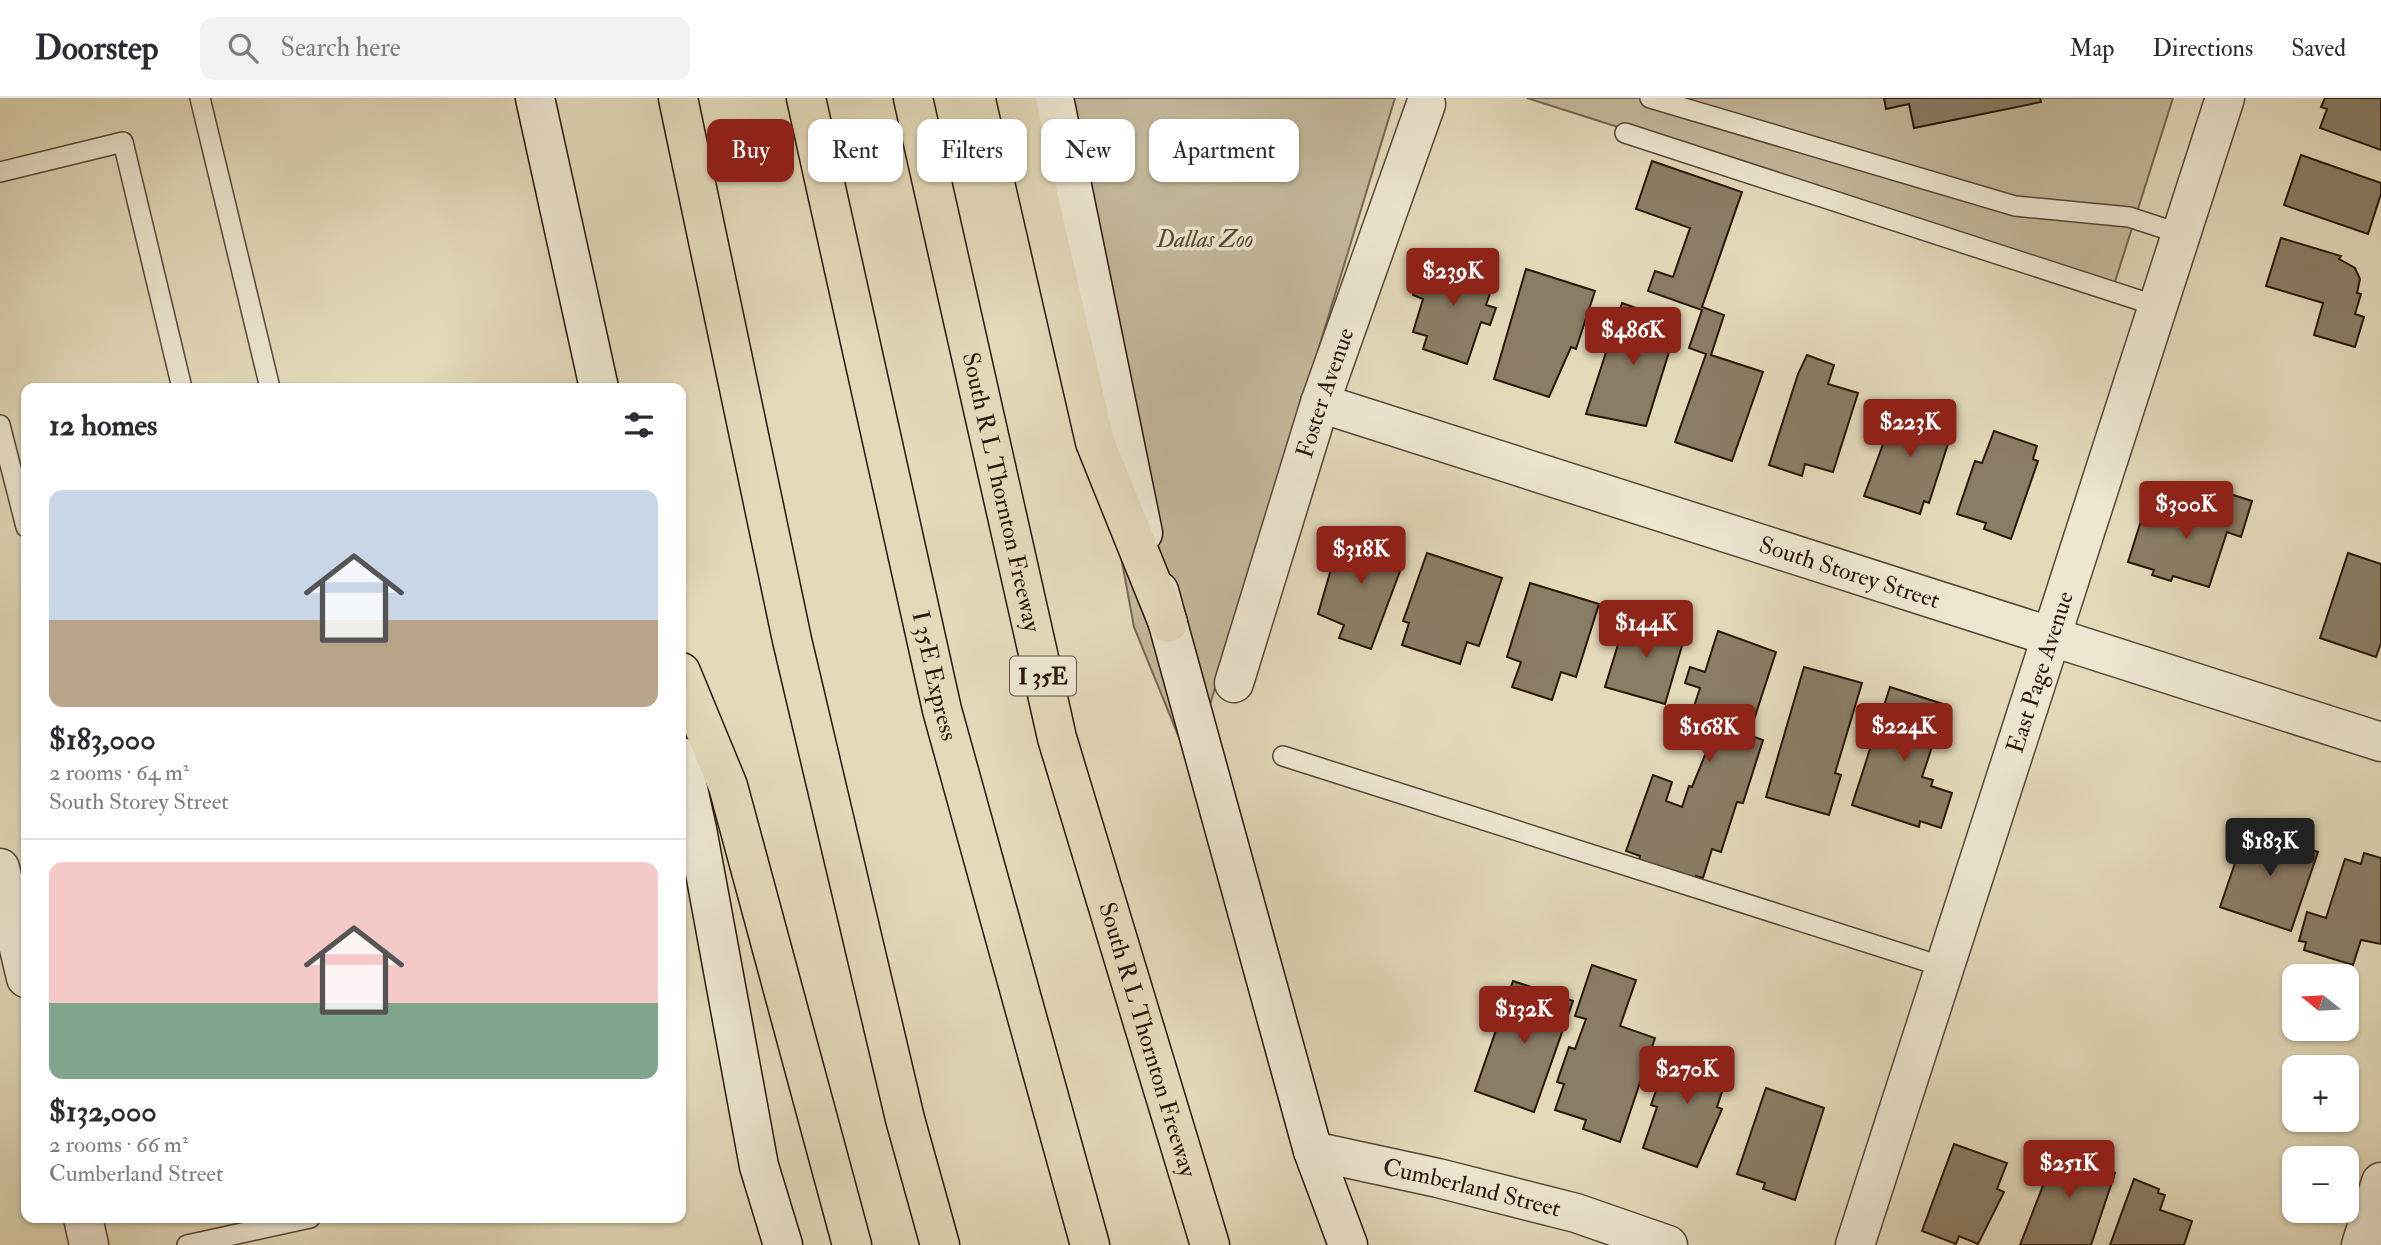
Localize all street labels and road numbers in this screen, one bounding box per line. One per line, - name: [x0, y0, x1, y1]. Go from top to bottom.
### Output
- street label: Foster Avenue: [1289, 324, 1361, 462]
- street label: South R L Thornton Freeway: [955, 350, 1048, 635]
- street label: South Storey Street: [1755, 529, 1944, 616]
- street label: East Page Avenue: [2000, 588, 2081, 757]
- street label: I 35E Express: [904, 608, 965, 744]
- road number: I 35E: [1010, 656, 1076, 696]
- street label: South R L Thornton Freeway: [1091, 899, 1204, 1181]
- street label: Cumberland Street: [1380, 1152, 1564, 1225]

